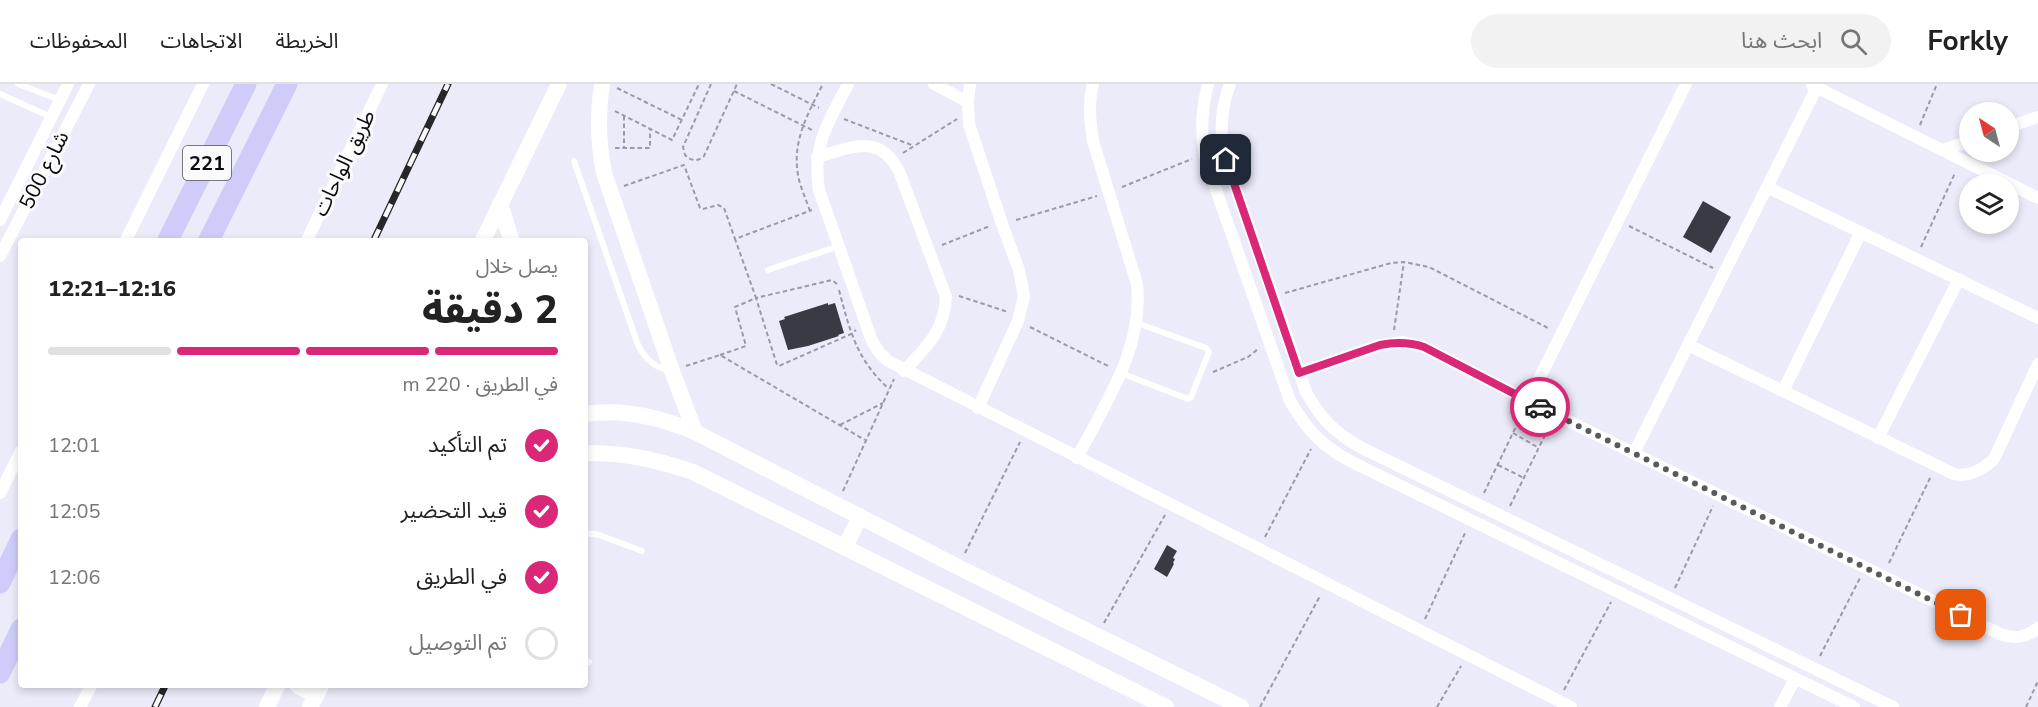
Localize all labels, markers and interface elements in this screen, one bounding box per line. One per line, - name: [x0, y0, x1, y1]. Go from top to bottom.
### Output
- search box: [1471, 14, 1891, 68]
- text: Forkly: [1927, 22, 2008, 60]
- icon: search: [1837, 25, 1870, 58]
- text: ابحث هنا: [1741, 26, 1822, 56]
- text: المحفوظات: [30, 27, 127, 55]
- text: الاتجاهات: [160, 27, 242, 55]
- text: الخريطة: [275, 27, 338, 55]
- north arrow: [1959, 102, 2019, 162]
- map controls: [1959, 102, 2019, 234]
- street label: طريق الواحات: [306, 105, 382, 221]
- street label: شارع 500: [12, 126, 76, 214]
- pin: [1200, 134, 1251, 185]
- icon: home: [1209, 143, 1242, 176]
- road number: 221: [183, 146, 231, 180]
- button: layers: [1959, 174, 2019, 234]
- text: يصل خلال: [476, 253, 558, 280]
- text: 12:16–12:21: [48, 274, 176, 304]
- text: 2 دقيقة: [422, 284, 558, 337]
- text: في الطريق · 220 m: [402, 371, 558, 398]
- courier: [1510, 377, 1570, 437]
- icon: car: [1524, 391, 1557, 424]
- icon: check: [525, 429, 558, 462]
- text: تم التأكيد: [428, 430, 507, 460]
- text: 12:01: [48, 432, 101, 459]
- icon: check: [525, 495, 558, 528]
- text: قيد التحضير: [401, 496, 507, 526]
- text: 12:05: [48, 498, 101, 525]
- icon: check: [525, 561, 558, 594]
- text: في الطريق: [416, 562, 507, 592]
- text: 12:06: [48, 564, 101, 591]
- pin: [1935, 589, 1986, 640]
- icon: bag: [1944, 598, 1977, 631]
- text: تم التوصيل: [409, 628, 507, 658]

